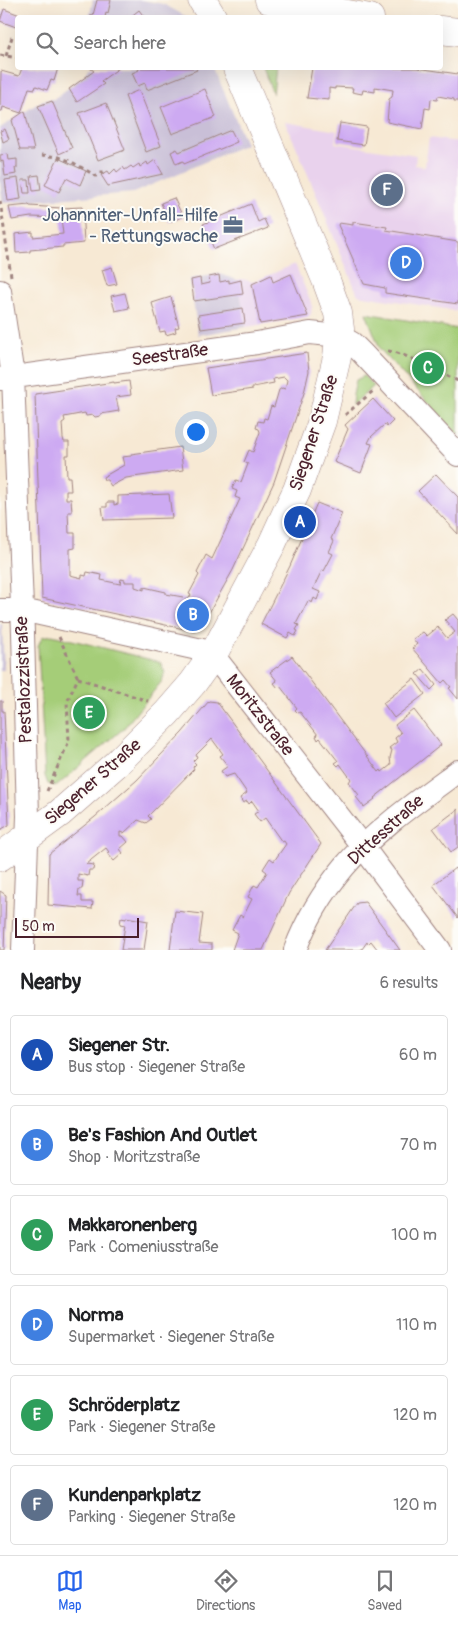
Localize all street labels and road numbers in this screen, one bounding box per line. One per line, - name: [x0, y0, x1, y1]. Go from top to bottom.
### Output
- street label: Seestraße: [130, 338, 210, 372]
- street label: Siegener Straße: [284, 372, 344, 494]
- street label: Pestalozzistraße: [10, 616, 38, 744]
- street label: Moritzstraße: [221, 669, 299, 761]
- street label: Siegener Straße: [40, 734, 146, 830]
- street label: Dittesstraße: [343, 790, 429, 870]

